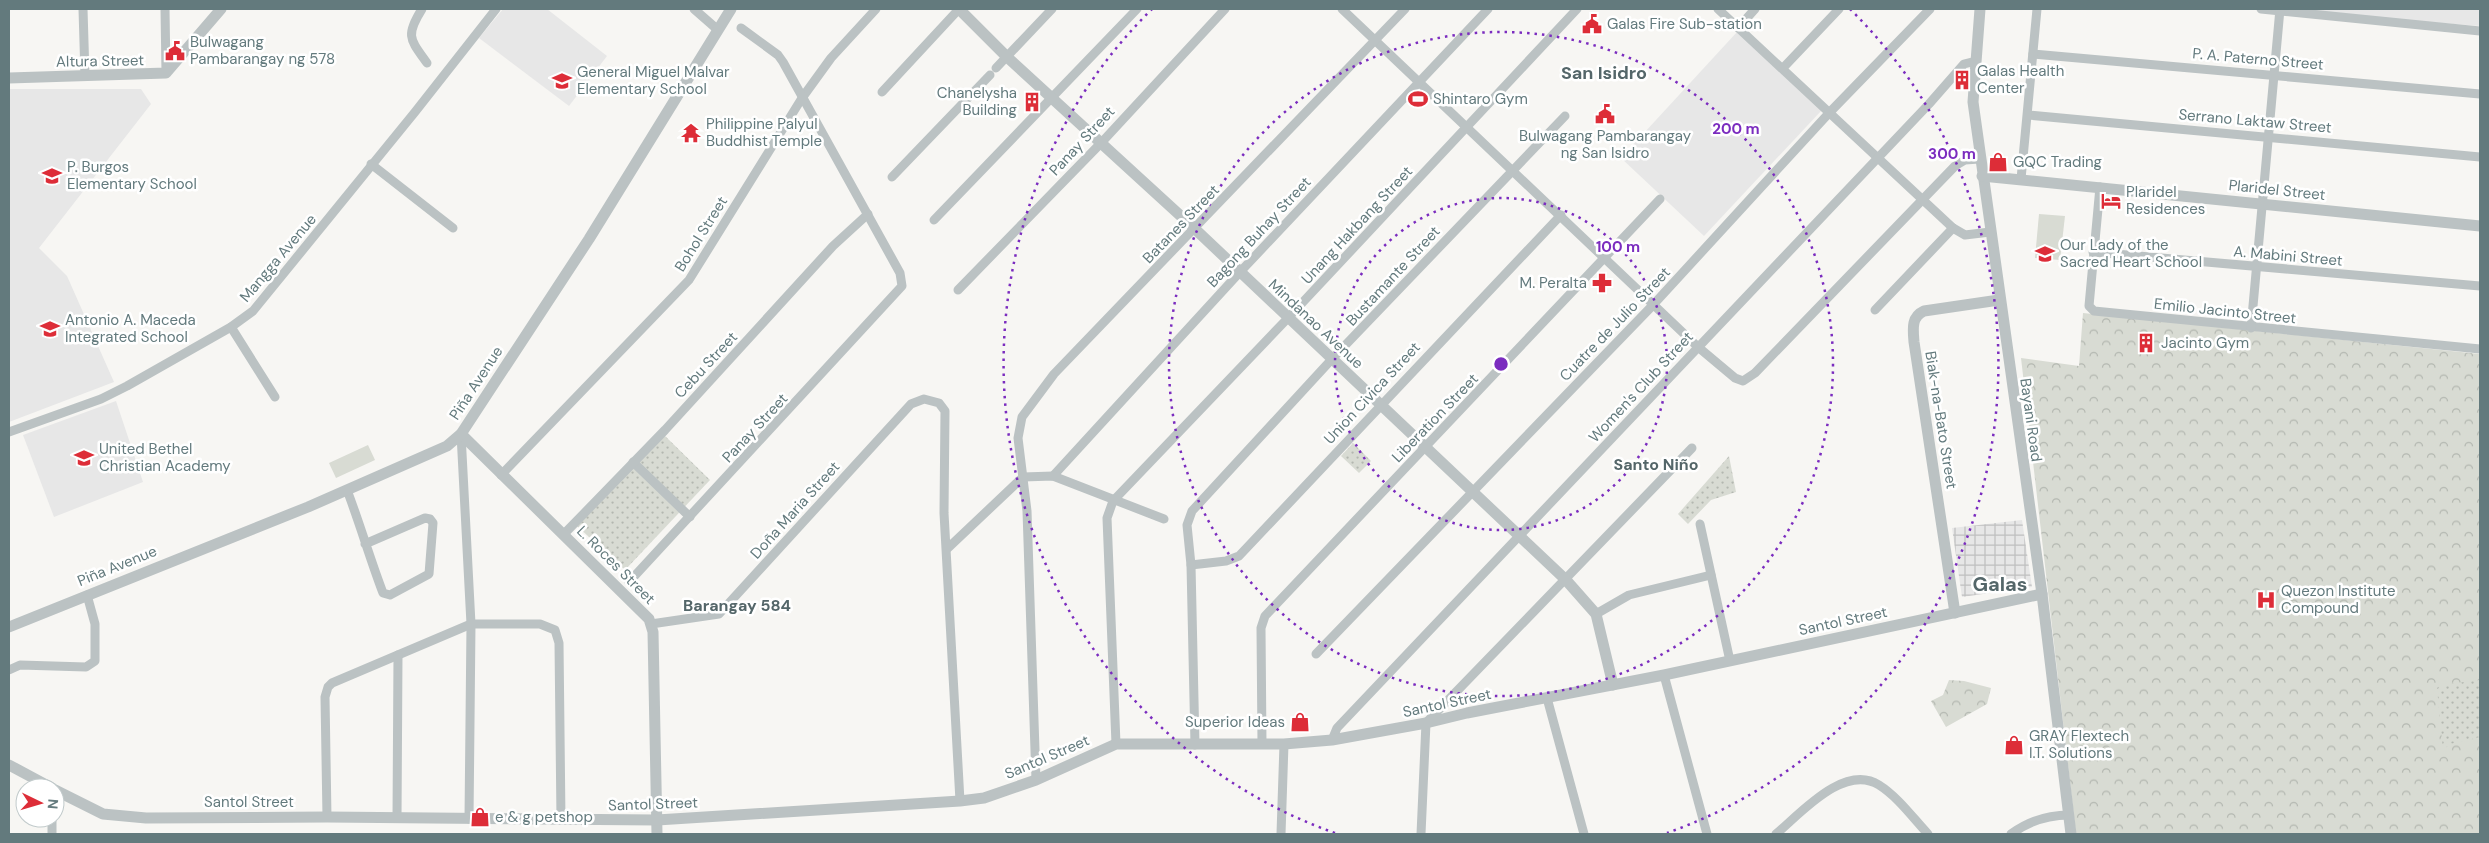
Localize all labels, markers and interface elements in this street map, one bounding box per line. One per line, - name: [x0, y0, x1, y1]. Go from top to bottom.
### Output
- public building icon: Galas Fire Sub-station: [1581, 13, 1603, 35]
- place label: Galas Fire Sub-station: [1607, 14, 1762, 34]
- place label: Bulwagang Pambarangay ng 578: [190, 32, 335, 69]
- public building icon: Bulwagang Pambarangay ng 578: [164, 40, 186, 62]
- street label: P. A. Paterno Street: [2192, 43, 2325, 75]
- street label: Altura Street: [56, 50, 144, 72]
- district label: San Isidro: [1561, 61, 1647, 85]
- place label: Galas Health Center: [1977, 61, 2064, 98]
- place label: General Miguel Malvar Elementary School: [577, 62, 730, 99]
- building icon: Galas Health Center: [1951, 69, 1973, 91]
- school or university icon: General Miguel Malvar Elementary School: [551, 70, 573, 92]
- place label: Chanelysha Building: [937, 83, 1017, 120]
- sports icon: Shintaro Gym: [1407, 88, 1429, 110]
- place label: Shintaro Gym: [1433, 89, 1528, 109]
- building icon: Chanelysha Building: [1021, 91, 1043, 113]
- street label: Panay Street: [1045, 102, 1119, 180]
- public building icon: Bulwagang Pambarangay ng San Isidro: [1594, 103, 1616, 125]
- street label: Serrano Laktaw Street: [2178, 104, 2332, 138]
- place label: Philippine Palyul Buddhist Temple: [706, 114, 822, 151]
- text: 200 m: [1712, 119, 1760, 139]
- temple icon: Philippine Palyul Buddhist Temple: [680, 122, 702, 144]
- place label: Bulwagang Pambarangay ng San Isidro: [1519, 126, 1692, 163]
- text: 300 m: [1928, 144, 1976, 164]
- shop icon: GQC Trading: [1987, 151, 2009, 173]
- place label: GQC Trading: [2013, 152, 2102, 172]
- place label: P. Burgos Elementary School: [67, 157, 197, 194]
- street label: Unang Hakbang Street: [1297, 162, 1417, 288]
- school or university icon: P. Burgos Elementary School: [41, 165, 63, 187]
- street label: Bagong Buhay Street: [1203, 172, 1316, 292]
- street label: Plaridel Street: [2228, 175, 2326, 205]
- street label: Batanes Street: [1138, 180, 1224, 268]
- place label: Plaridel Residences: [2126, 182, 2205, 219]
- hotel icon: Plaridel Residences: [2100, 190, 2122, 212]
- street label: Bohol Street: [670, 192, 732, 275]
- street label: Mangga Avenue: [235, 210, 321, 306]
- street label: Bustamante Street: [1341, 222, 1445, 330]
- place label: Our Lady of the Sacred Heart School: [2060, 235, 2202, 272]
- text: 100 m: [1596, 237, 1640, 257]
- street label: A. Mabini Street: [2233, 241, 2343, 271]
- school or university icon: Our Lady of the Sacred Heart School: [2034, 243, 2056, 265]
- street label: Cuatre de Julio Street: [1555, 263, 1675, 385]
- pharmacy icon: M. Peralta: [1591, 272, 1613, 294]
- place label: M. Peralta: [1520, 273, 1587, 293]
- street label: Mindanao Avenue: [1264, 275, 1368, 373]
- street label: Emilio Jacinto Street: [2153, 294, 2297, 328]
- place label: Antonio A. Maceda Integrated School: [65, 310, 196, 347]
- school or university icon: Antonio A. Maceda Integrated School: [39, 318, 61, 340]
- street label: Cebu Street: [670, 327, 742, 402]
- street label: Women's Club Street: [1584, 327, 1698, 447]
- building icon: Jacinto Gym: [2135, 332, 2157, 354]
- place label: Jacinto Gym: [2161, 333, 2249, 353]
- street label: Union Civica Street: [1319, 338, 1425, 448]
- street label: Piña Avenue: [445, 342, 507, 424]
- street label: Biak-na-Bato Street: [1920, 350, 1962, 491]
- centre of rings: [1492, 355, 1510, 373]
- street label: Liberation Street: [1387, 369, 1483, 467]
- street label: Bayani Road: [2015, 377, 2047, 463]
- street label: Panay Street: [718, 389, 792, 467]
- place label: United Bethel Christian Academy: [99, 439, 231, 476]
- school or university icon: United Bethel Christian Academy: [73, 447, 95, 469]
- district label: Santo Niño: [1614, 454, 1698, 475]
- street label: Doña Maria Street: [746, 457, 844, 563]
- street label: L. Roces Street: [572, 521, 660, 609]
- street label: Piña Avenue: [74, 541, 160, 591]
- district label: Galas: [1973, 571, 2027, 597]
- place label: Quezon Institute Compound: [2281, 581, 2396, 618]
- hospital icon: Quezon Institute Compound: [2255, 589, 2277, 611]
- district label: Barangay 584: [683, 595, 791, 616]
- street label: Santol Street: [1797, 602, 1889, 640]
- street label: Santol Street: [1401, 684, 1493, 722]
- shop icon: Superior Ideas: [1289, 711, 1311, 733]
- place label: Superior Ideas: [1185, 712, 1285, 732]
- place label: GRAY Flextech I.T. Solutions: [2029, 726, 2129, 763]
- street label: Santol Street: [1002, 730, 1092, 784]
- shop icon: GRAY Flextech I.T. Solutions: [2003, 734, 2025, 756]
- north arrow: [15, 778, 65, 828]
- street label: Santol Street: [204, 792, 294, 812]
- street label: Santol Street: [608, 792, 698, 816]
- text: N: [44, 798, 62, 810]
- shop icon: e & g petshop: [469, 806, 491, 828]
- place label: e & g petshop: [495, 807, 593, 827]

